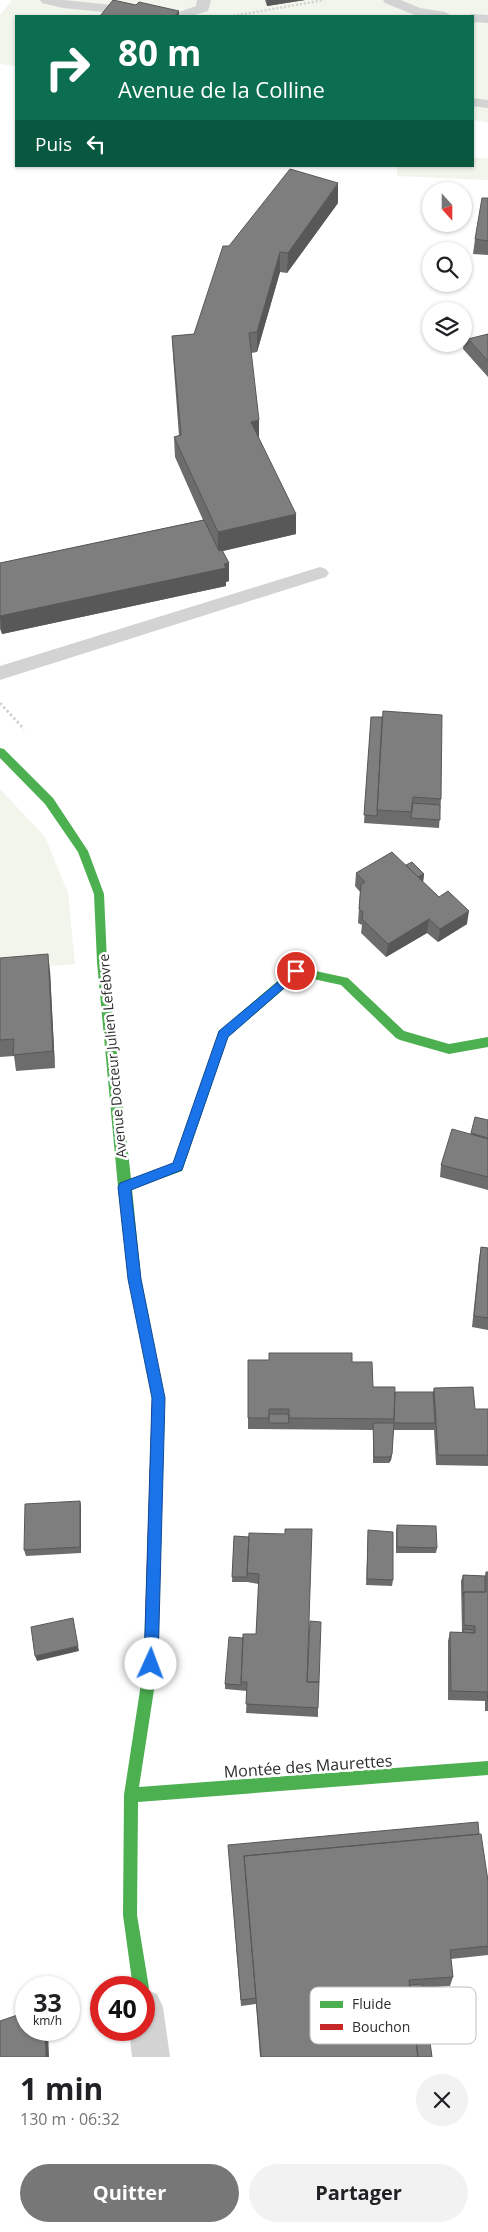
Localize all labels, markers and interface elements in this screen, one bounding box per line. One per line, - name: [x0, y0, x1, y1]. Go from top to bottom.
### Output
- text: 80 m: [118, 29, 201, 76]
- icon: right: [35, 35, 100, 100]
- text: Avenue de la Colline: [118, 74, 325, 104]
- icon: left: [82, 130, 110, 158]
- text: Puis: [35, 131, 72, 157]
- north arrow: [422, 182, 472, 232]
- map controls: [422, 182, 472, 352]
- button: search: [422, 242, 472, 292]
- button: layers: [422, 302, 472, 352]
- pin: [275, 950, 317, 992]
- street label: Avenue Docteur Julien Lefebvre: [94, 953, 130, 1159]
- icon: arrive: [282, 957, 310, 985]
- position arrow: [124, 1637, 176, 1689]
- street label: Montée des Maurettes: [223, 1749, 393, 1783]
- speed limit sign: 40: [90, 1976, 155, 2041]
- text: 33: [33, 1985, 62, 2019]
- legend: [310, 1987, 476, 2044]
- text: Fluide: [352, 1994, 391, 2013]
- text: km/h: [33, 2012, 62, 2029]
- text: Bouchon: [352, 2017, 410, 2036]
- text: 1 min: [20, 2068, 103, 2109]
- button: close: [416, 2074, 468, 2126]
- text: 130 m · 06:32: [20, 2108, 120, 2130]
- button: Quitter: [20, 2164, 239, 2222]
- button: Partager: [249, 2164, 468, 2222]

